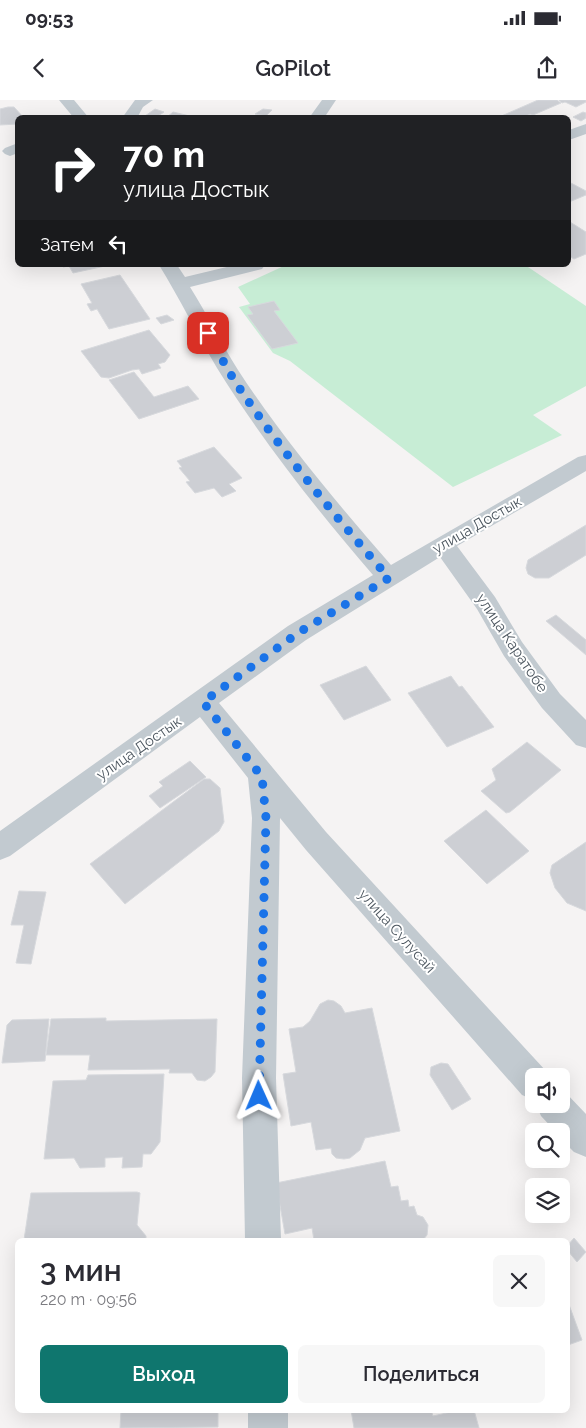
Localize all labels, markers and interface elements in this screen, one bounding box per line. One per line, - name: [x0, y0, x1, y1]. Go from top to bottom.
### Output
- text: 09:53: [25, 7, 74, 29]
- icon: back: [25, 54, 53, 82]
- icon: share: [533, 54, 561, 82]
- text: GoPilot: [255, 55, 331, 81]
- text: 70 m: [123, 134, 205, 175]
- icon: right: [40, 135, 105, 200]
- text: улица Достык: [123, 176, 269, 202]
- icon: left: [104, 230, 132, 258]
- text: Затем: [40, 233, 94, 255]
- pin: [187, 312, 229, 354]
- icon: arrive: [194, 319, 222, 347]
- street label: улица Достык: [429, 492, 525, 558]
- street label: улица Каратобе: [472, 590, 552, 696]
- street label: улица Достык: [93, 712, 185, 784]
- street label: улица Сулусай: [355, 885, 439, 977]
- map controls: [525, 1068, 570, 1223]
- button: sound: [525, 1068, 570, 1113]
- position arrow: [232, 1069, 284, 1121]
- button: search: [525, 1123, 570, 1168]
- button: layers: [525, 1178, 570, 1223]
- text: 3 мин: [40, 1253, 122, 1288]
- button: close: [493, 1255, 545, 1307]
- text: 220 m · 09:56: [40, 1290, 137, 1309]
- button: Выход: [40, 1345, 288, 1403]
- button: Поделиться: [298, 1345, 545, 1403]

